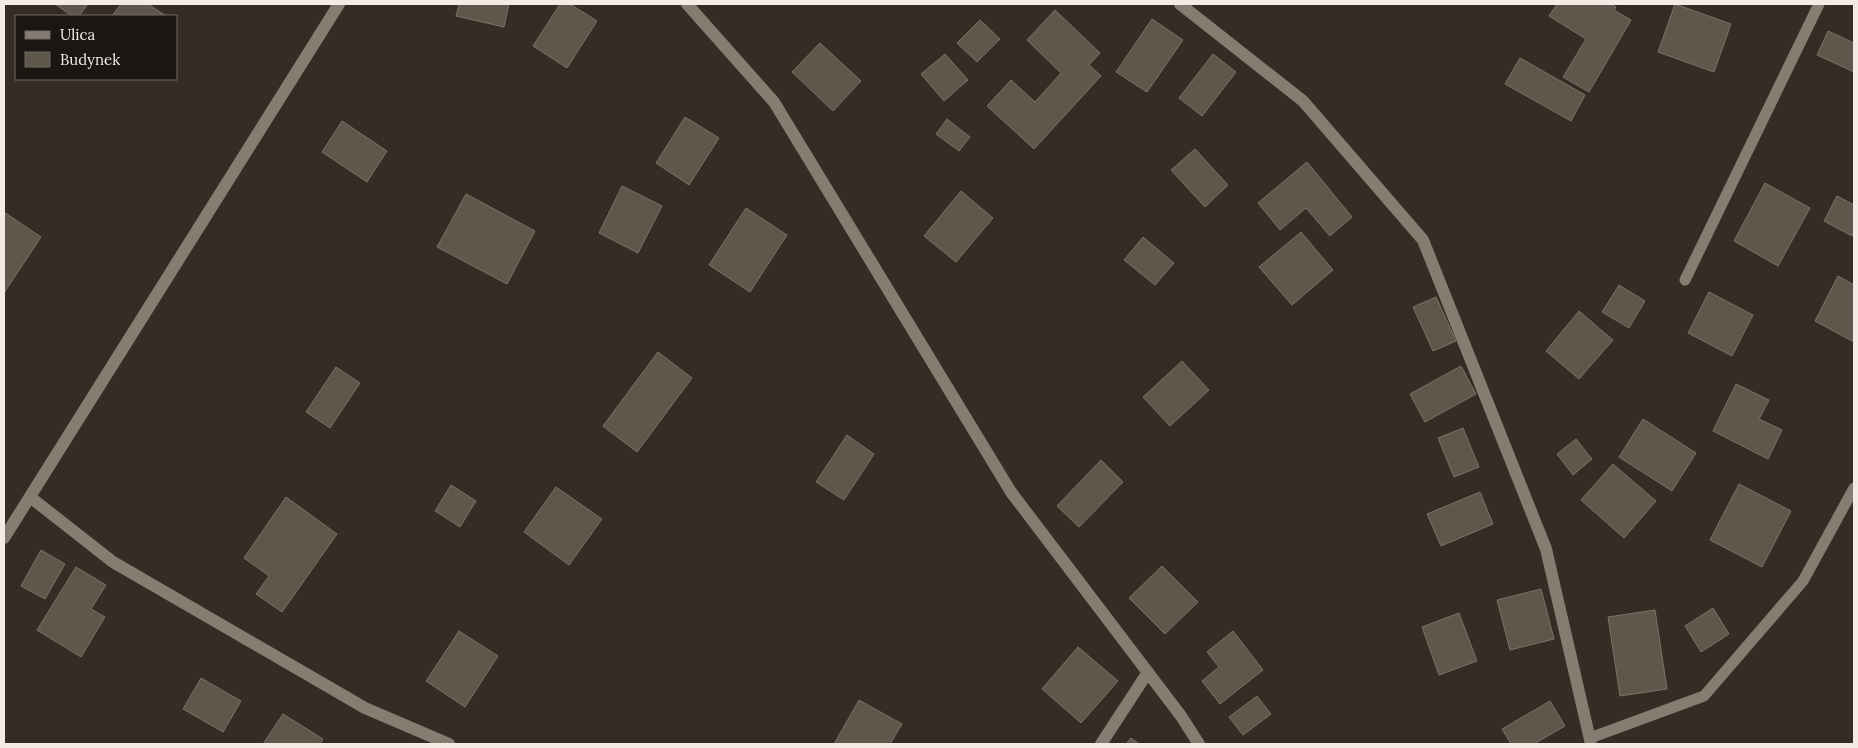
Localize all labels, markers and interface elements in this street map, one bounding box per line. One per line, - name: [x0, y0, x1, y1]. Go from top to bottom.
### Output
- legend: [15, 15, 178, 80]
- text: Ulica: [60, 25, 96, 44]
- text: Budynek: [60, 50, 120, 69]

